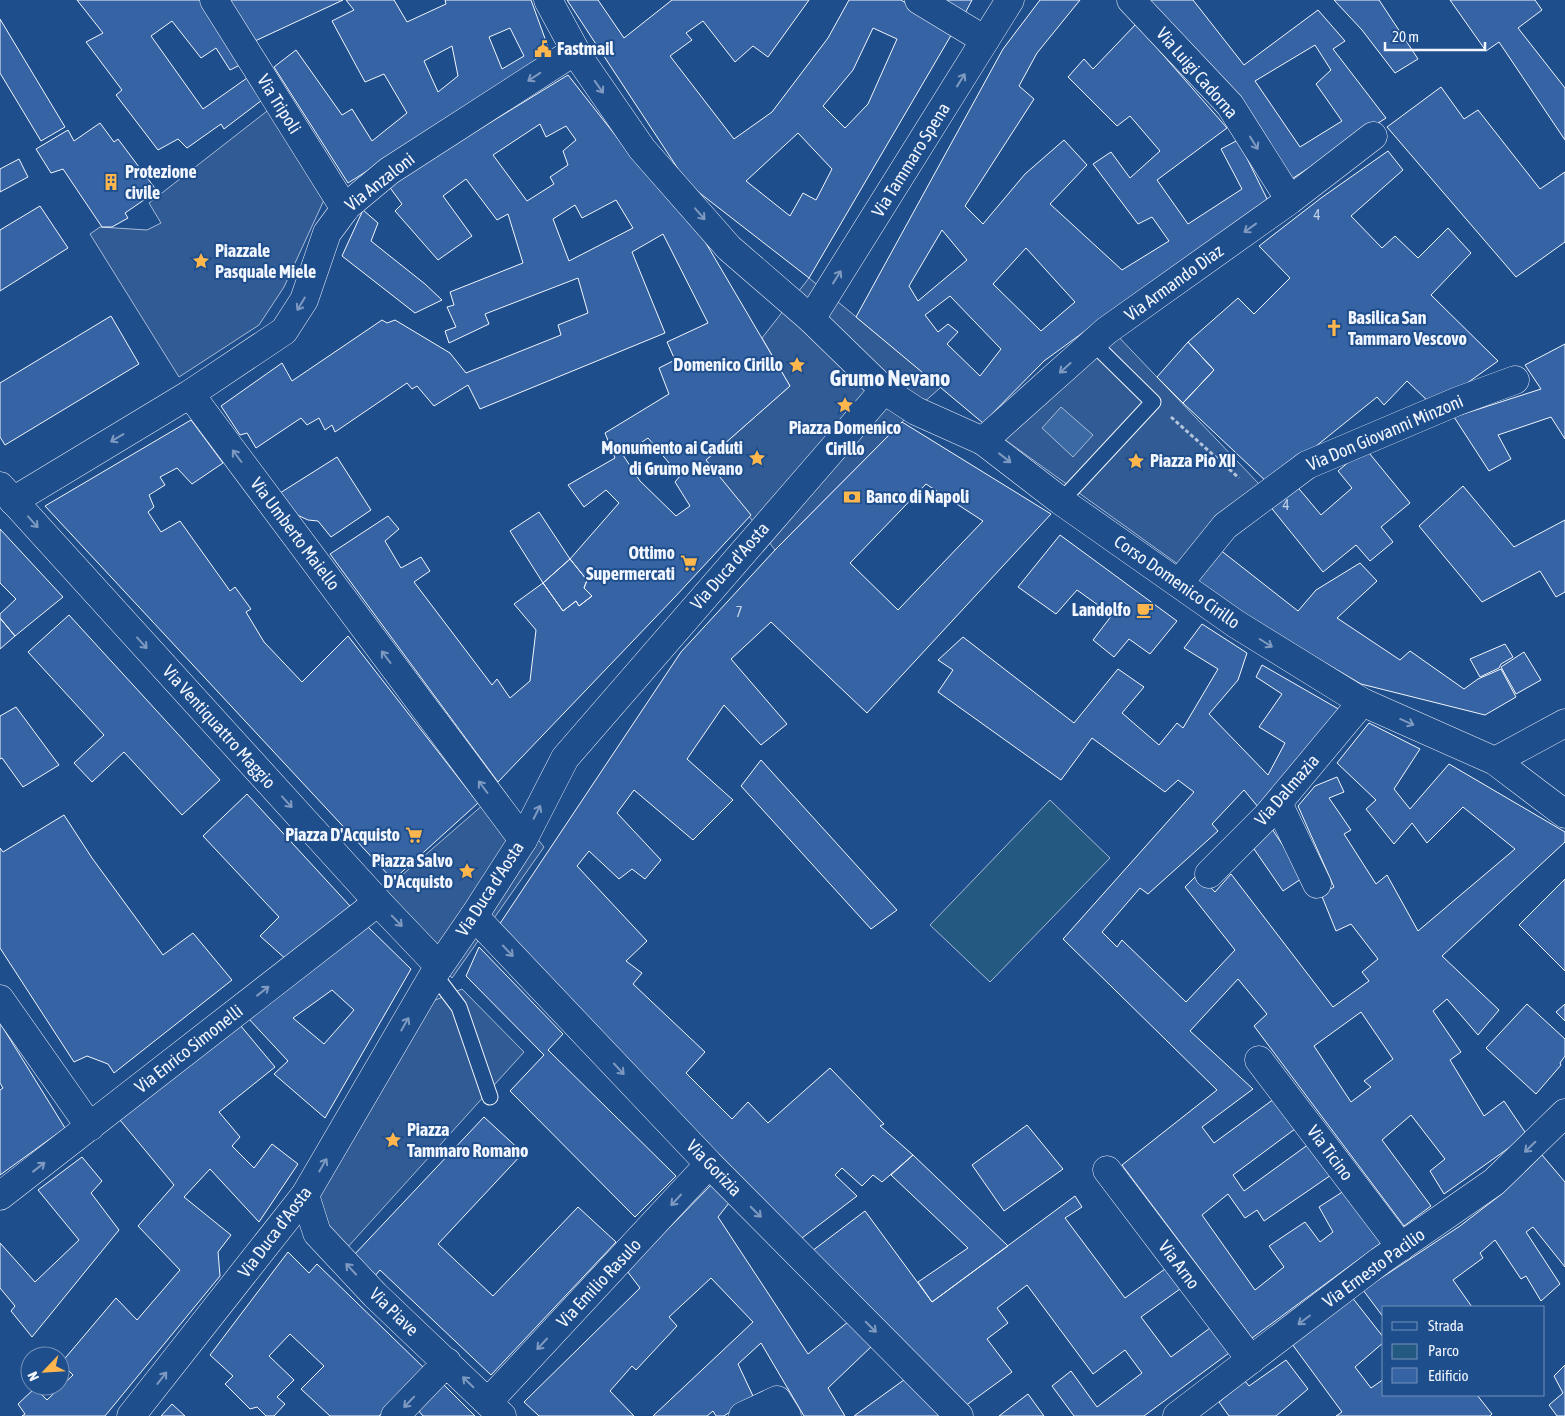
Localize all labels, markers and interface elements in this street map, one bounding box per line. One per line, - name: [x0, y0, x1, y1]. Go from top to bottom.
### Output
- scale bar: [1385, 20, 1485, 52]
- street label: Via Luigi Cadorna: [1152, 23, 1243, 123]
- text: 20 m: [1392, 28, 1419, 45]
- place label: Fastmail: [557, 38, 614, 59]
- public building icon: Fastmail: [533, 39, 553, 59]
- street label: Via Tripoli: [253, 70, 306, 137]
- one-way arrow: [528, 73, 542, 83]
- one-way arrow: [956, 74, 966, 88]
- one-way arrow: [594, 80, 604, 94]
- street label: Via Tammaro Spena: [867, 99, 954, 221]
- one-way arrow: [1249, 135, 1259, 149]
- street label: Via Anzaloni: [341, 148, 419, 215]
- place label: Protezione civile: [125, 161, 197, 203]
- building icon: Protezione civile: [101, 172, 121, 192]
- house number: 4: [1313, 206, 1321, 223]
- one-way arrow: [694, 208, 705, 221]
- one-way arrow: [1243, 223, 1257, 233]
- place label: Piazzale Pasquale Miele: [215, 240, 316, 282]
- street label: Via Armando Diaz: [1120, 240, 1227, 325]
- place icon: Piazzale Pasquale Miele: [191, 251, 211, 271]
- one-way arrow: [833, 271, 843, 285]
- one-way arrow: [295, 297, 305, 311]
- place label: Basilica San Tammaro Vescovo: [1348, 307, 1467, 349]
- church icon: Basilica San Tammaro Vescovo: [1324, 318, 1344, 338]
- place label: Domenico Cirillo: [673, 354, 783, 375]
- place icon: Domenico Cirillo: [787, 355, 807, 375]
- one-way arrow: [1059, 362, 1072, 374]
- district label: Grumo Nevano: [830, 365, 950, 391]
- street label: Via Don Giovanni Minzoni: [1304, 390, 1466, 475]
- place icon: Piazza Domenico Cirillo: [835, 395, 855, 415]
- place label: Piazza Domenico Cirillo: [789, 417, 901, 459]
- one-way arrow: [111, 434, 125, 444]
- place label: Monumento ai Caduti di Grumo Nevano: [601, 437, 743, 479]
- place icon: Monumento ai Caduti di Grumo Nevano: [747, 448, 767, 468]
- one-way arrow: [231, 450, 242, 463]
- place label: Piazza Pio XII: [1150, 450, 1236, 471]
- place icon: Piazza Pio XII: [1126, 451, 1146, 471]
- one-way arrow: [998, 452, 1011, 463]
- street label: Via Umberto Maiello: [246, 473, 345, 594]
- place label: Banco di Napoli: [866, 486, 969, 507]
- bank icon: Banco di Napoli: [842, 487, 862, 507]
- house number: 4: [1282, 496, 1290, 513]
- one-way arrow: [27, 516, 39, 529]
- street label: Via Duca d'Aosta: [686, 518, 773, 614]
- street label: Corso Domenico Cirillo: [1110, 530, 1244, 633]
- place label: Ottimo Supermercati: [586, 542, 675, 584]
- supermarket icon: Ottimo Supermercati: [679, 553, 699, 573]
- place label: Landolfo: [1072, 599, 1131, 620]
- cafe icon: Landolfo: [1135, 600, 1155, 620]
- house number: 7: [735, 603, 743, 620]
- one-way arrow: [136, 636, 148, 649]
- one-way arrow: [1258, 638, 1272, 648]
- one-way arrow: [381, 650, 391, 664]
- street label: Via Ventiquattro Maggio: [158, 661, 280, 793]
- one-way arrow: [1399, 718, 1414, 728]
- street label: Via Dalmazia: [1250, 750, 1323, 830]
- one-way arrow: [478, 780, 488, 794]
- one-way arrow: [281, 795, 293, 808]
- one-way arrow: [532, 805, 542, 820]
- place label: Piazza D'Acquisto: [285, 824, 400, 845]
- supermarket icon: Piazza D'Acquisto: [404, 825, 424, 845]
- street label: Via Duca d'Aosta: [451, 837, 528, 940]
- place label: Piazza Salvo D'Acquisto: [372, 850, 453, 892]
- place icon: Piazza Salvo D'Acquisto: [457, 861, 477, 881]
- one-way arrow: [391, 915, 403, 928]
- one-way arrow: [502, 945, 514, 957]
- one-way arrow: [256, 986, 269, 997]
- street label: Via Enrico Simonelli: [131, 1000, 247, 1097]
- one-way arrow: [400, 1018, 410, 1032]
- one-way arrow: [613, 1063, 625, 1075]
- place label: Piazza Tammaro Romano: [407, 1119, 529, 1161]
- street label: Via Ticino: [1303, 1121, 1358, 1184]
- place icon: Piazza Tammaro Romano: [383, 1130, 403, 1150]
- street label: Via Gorizia: [682, 1135, 746, 1200]
- one-way arrow: [1524, 1141, 1536, 1153]
- one-way arrow: [318, 1158, 328, 1172]
- one-way arrow: [32, 1161, 45, 1172]
- street label: Via Duca d'Aosta: [233, 1182, 316, 1281]
- one-way arrow: [670, 1194, 682, 1206]
- one-way arrow: [750, 1205, 762, 1218]
- street label: Via Ernesto Pacilio: [1319, 1224, 1429, 1312]
- street label: Via Emilio Rasulo: [552, 1234, 645, 1331]
- street label: Via Arno: [1154, 1236, 1204, 1293]
- one-way arrow: [345, 1262, 357, 1275]
- street label: Via Piave: [365, 1283, 423, 1340]
- legend: [1382, 1306, 1545, 1396]
- one-way arrow: [1298, 1314, 1311, 1325]
- text: Strada: [1428, 1317, 1464, 1334]
- one-way arrow: [864, 1321, 877, 1333]
- one-way arrow: [536, 1338, 548, 1351]
- text: Parco: [1428, 1342, 1459, 1359]
- north arrow: [20, 1346, 70, 1396]
- text: Edificio: [1428, 1367, 1469, 1384]
- text: N: [24, 1369, 42, 1384]
- one-way arrow: [156, 1372, 167, 1385]
- one-way arrow: [461, 1376, 474, 1388]
- one-way arrow: [403, 1395, 415, 1408]

